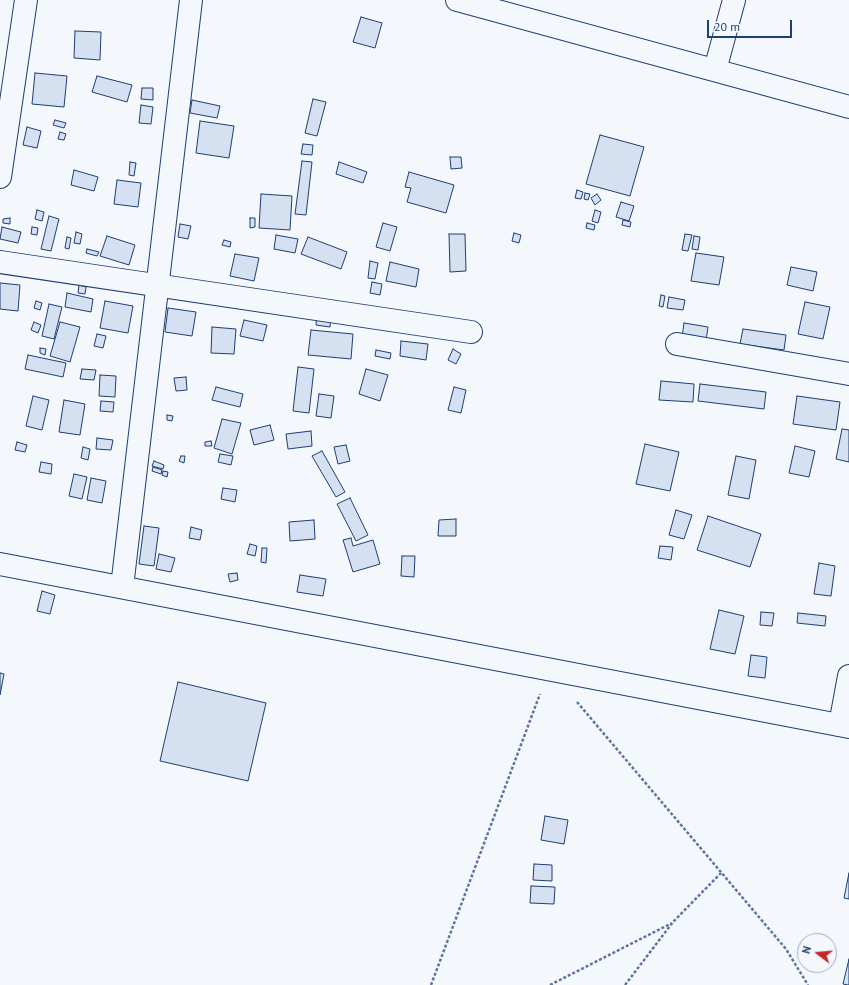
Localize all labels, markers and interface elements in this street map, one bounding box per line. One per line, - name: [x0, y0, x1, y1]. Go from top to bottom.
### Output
- scale bar: [709, 12, 794, 38]
- text: 20 m: [714, 19, 740, 34]
- north arrow: [797, 933, 837, 973]
- text: N: [799, 945, 814, 955]

